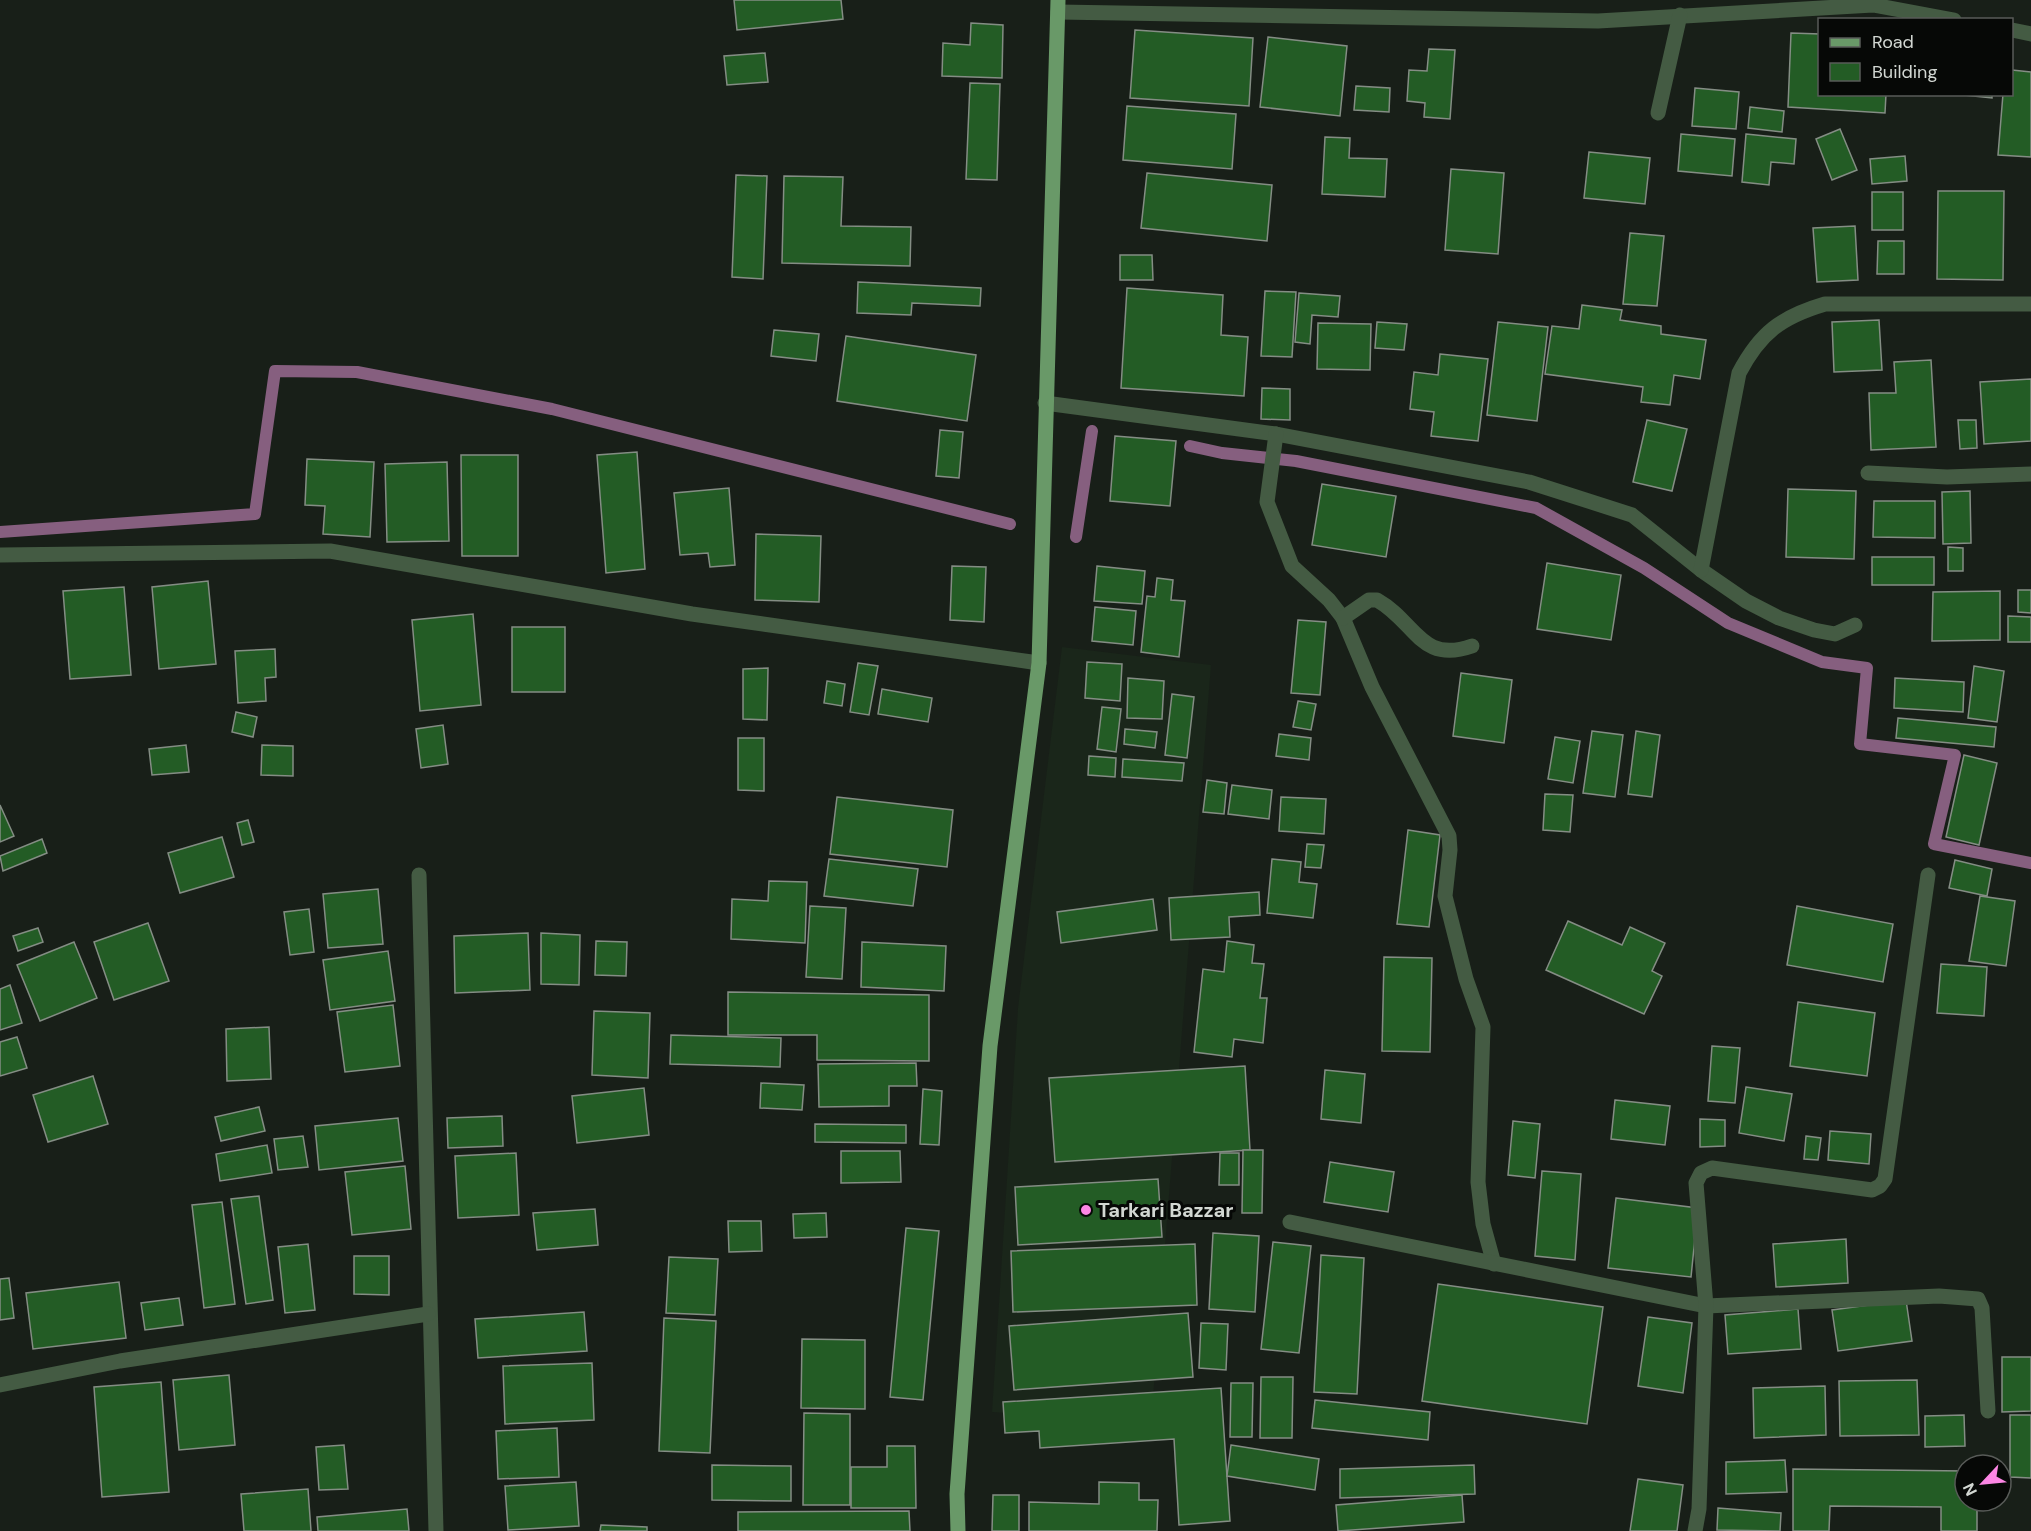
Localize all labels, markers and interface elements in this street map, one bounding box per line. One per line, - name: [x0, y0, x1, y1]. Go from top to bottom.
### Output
- legend: [1818, 18, 2013, 96]
- text: Road: [1872, 30, 1914, 54]
- text: Building: [1872, 60, 1937, 84]
- place label: Tarkari Bazzar: [1098, 1197, 1233, 1223]
- marker: Tarkari Bazzar: [1079, 1203, 1093, 1217]
- north arrow: [1953, 1453, 2013, 1513]
- text: N: [1958, 1480, 1982, 1499]

